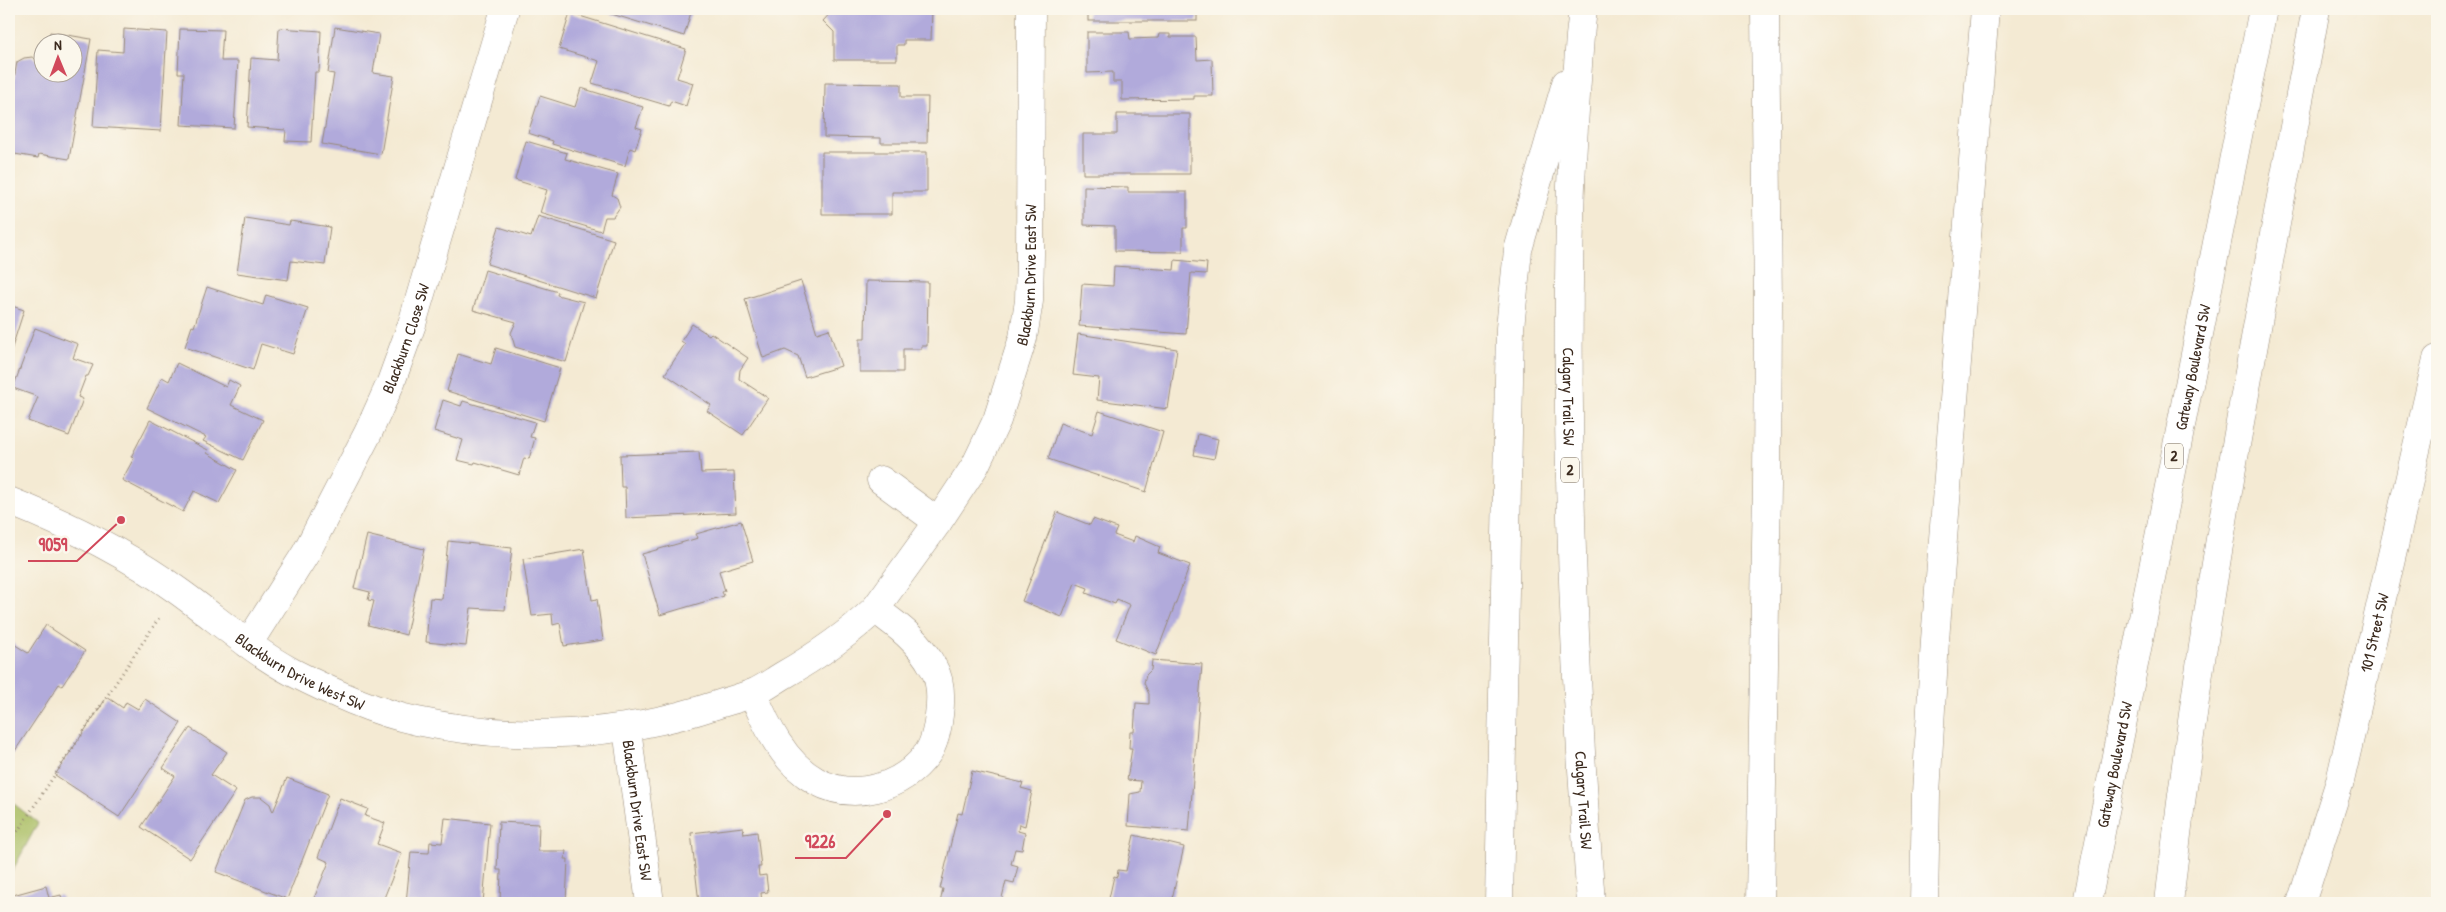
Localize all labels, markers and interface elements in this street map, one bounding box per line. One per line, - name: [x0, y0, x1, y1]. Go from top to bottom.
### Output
- north arrow: [32, 32, 82, 82]
- text: N: [54, 35, 62, 54]
- street label: Blackburn Drive East SW: [1010, 204, 1041, 348]
- street label: Blackburn Close SW: [376, 281, 434, 397]
- street label: Gateway Boulevard SW: [2169, 302, 2216, 432]
- street label: Calgary Trail SW: [1558, 347, 1580, 446]
- road number: 2: [2165, 444, 2183, 468]
- road number: 2: [1561, 458, 1579, 482]
- callout: 9059: [28, 528, 77, 561]
- text: 9059: [39, 532, 68, 557]
- street label: 101 Street SW: [2354, 591, 2394, 675]
- street label: Blackburn Drive West SW: [231, 627, 368, 715]
- street label: Gateway Boulevard SW: [2091, 700, 2137, 829]
- street label: Blackburn Drive East SW: [618, 739, 658, 882]
- street label: Calgary Trail SW: [1570, 751, 1598, 850]
- callout: 9226: [795, 825, 846, 858]
- text: 9226: [805, 829, 835, 854]

